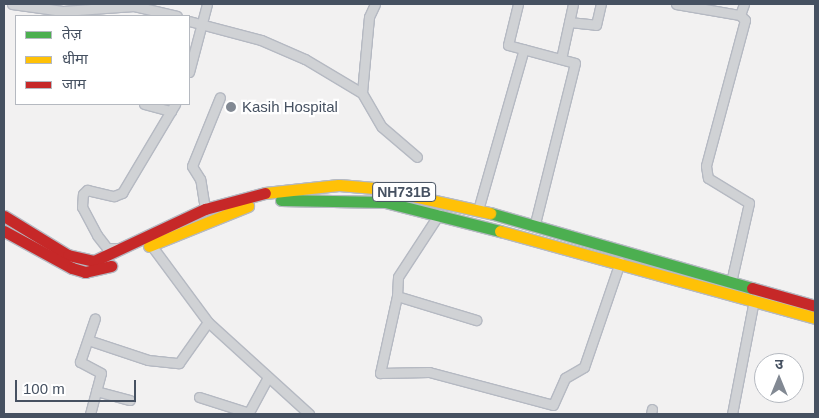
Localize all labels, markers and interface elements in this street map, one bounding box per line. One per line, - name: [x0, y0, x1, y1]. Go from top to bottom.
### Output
- legend: [15, 15, 190, 105]
- text: तेज़: [62, 25, 82, 42]
- text: धीमा: [62, 50, 88, 67]
- text: जाम: [62, 75, 86, 92]
- place label: Kasih Hospital: [242, 98, 338, 116]
- marker: Kasih Hospital: [224, 100, 238, 114]
- road number: NH731B: [372, 180, 436, 203]
- north arrow: [754, 353, 804, 403]
- text: उ: [775, 356, 783, 372]
- scale bar: [18, 370, 139, 402]
- text: 100 m: [23, 380, 65, 397]

